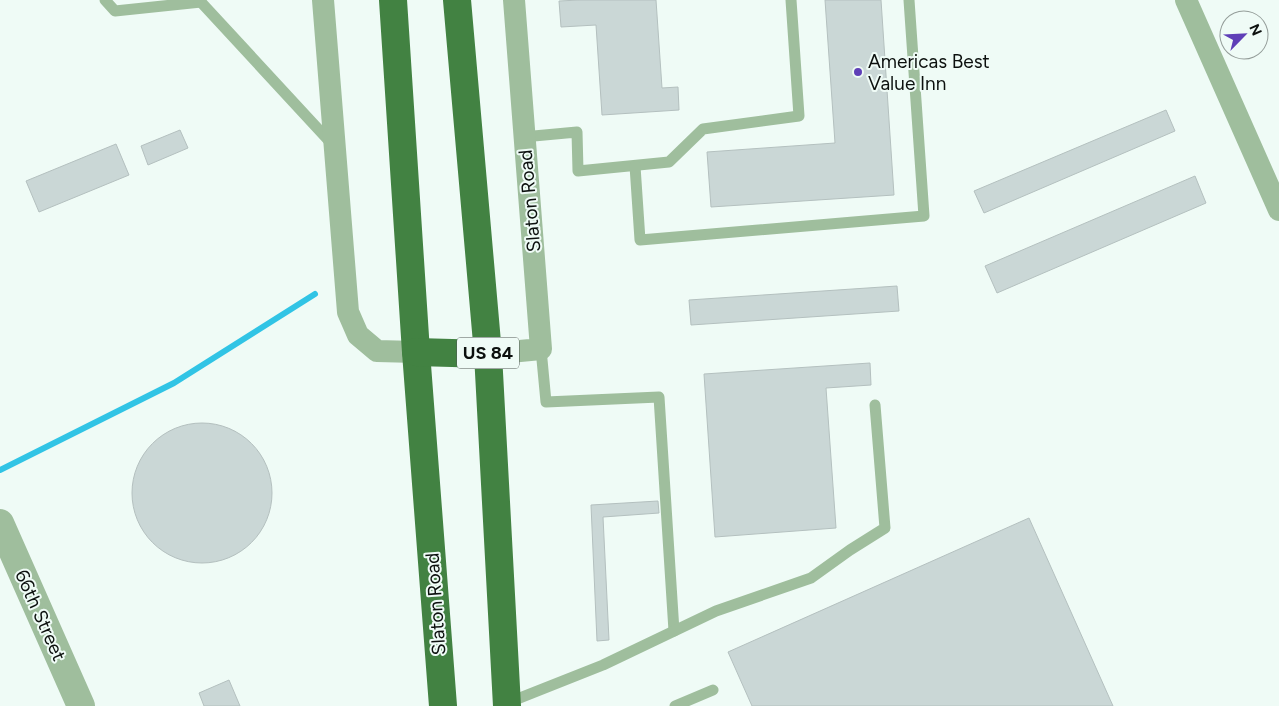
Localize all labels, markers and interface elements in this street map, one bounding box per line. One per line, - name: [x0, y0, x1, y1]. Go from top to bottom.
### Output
- north arrow: [1219, 10, 1269, 60]
- text: N: [1245, 22, 1265, 38]
- place label: Americas Best Value Inn: [868, 50, 990, 95]
- marker: Americas Best Value Inn: [852, 66, 864, 78]
- street label: Slaton Road: [514, 149, 545, 253]
- road number: US 84: [457, 338, 519, 368]
- street label: Slaton Road: [420, 552, 451, 656]
- street label: 66th Street: [10, 566, 71, 664]

